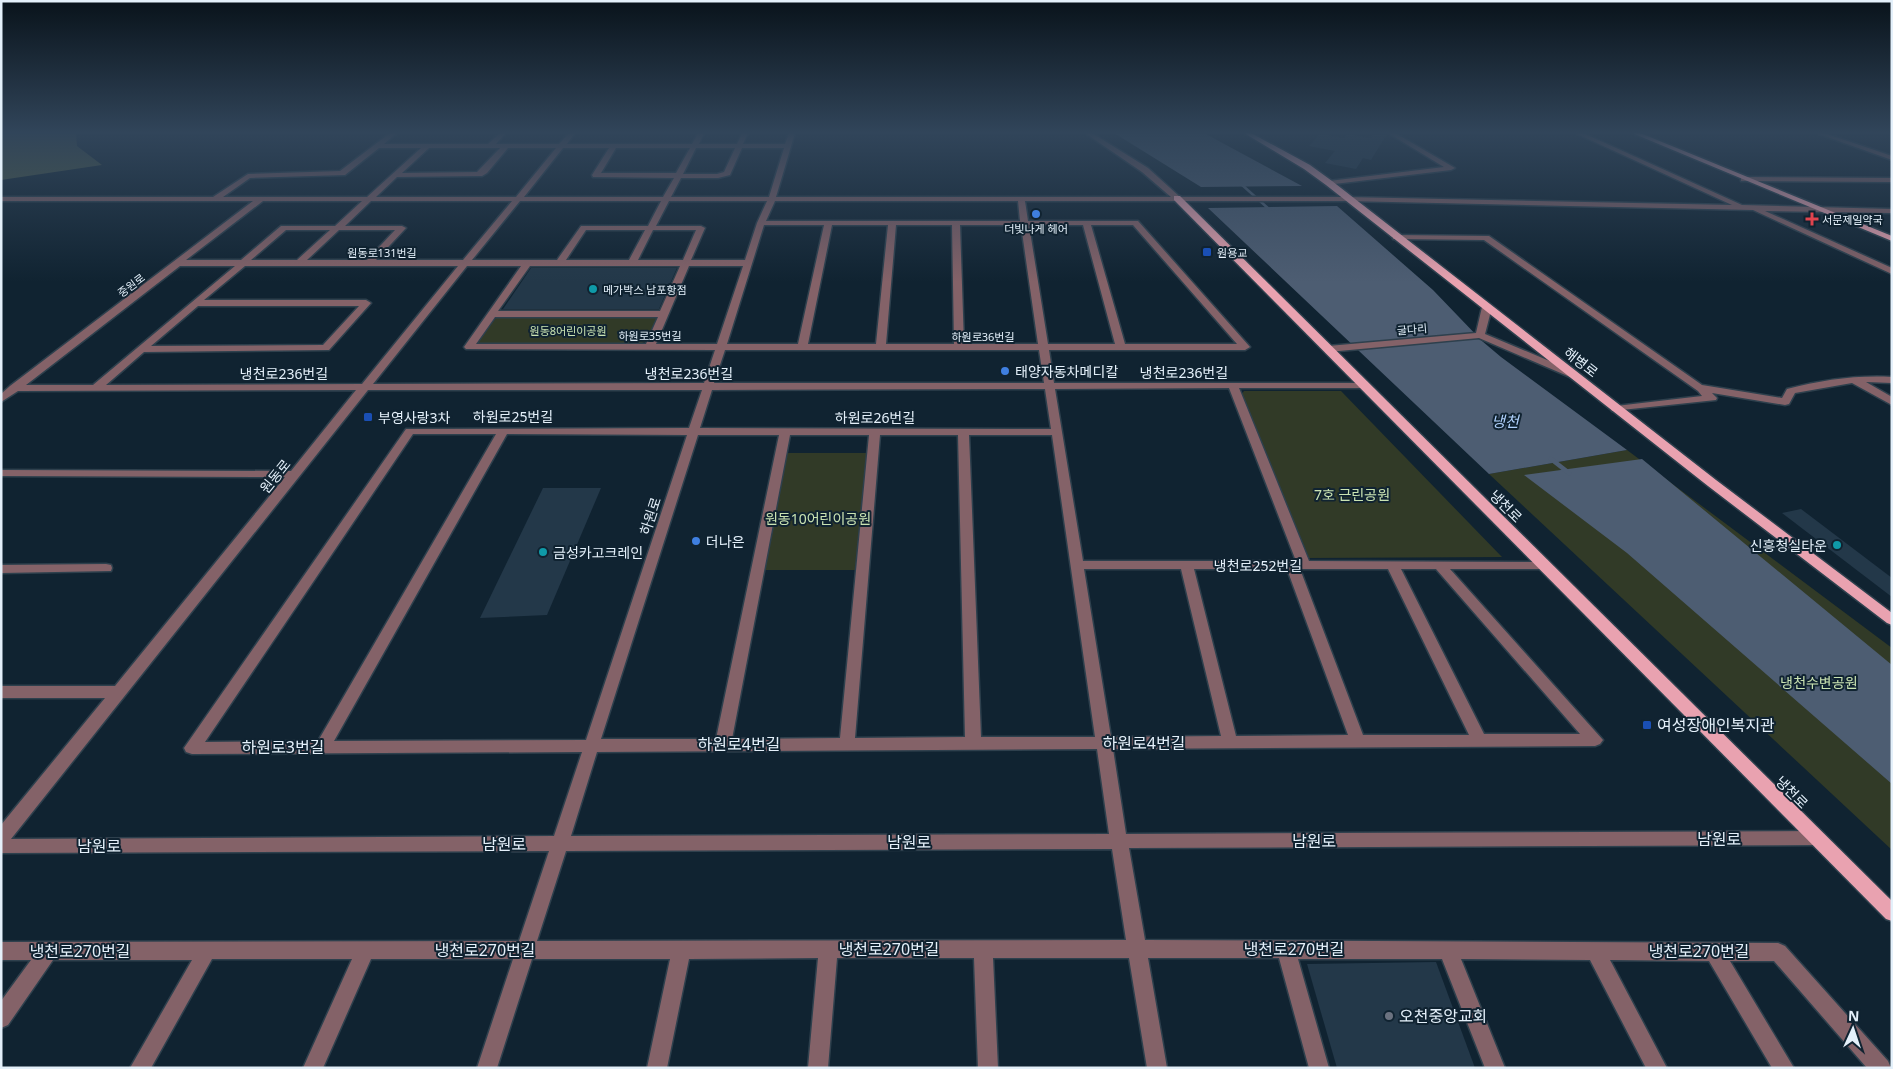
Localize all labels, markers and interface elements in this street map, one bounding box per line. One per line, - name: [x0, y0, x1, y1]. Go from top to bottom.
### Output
- marker: 더빛나게 헤어: [1030, 208, 1042, 220]
- place label: 서문제일약국: [1822, 212, 1883, 227]
- marker: 서문제일약국: [1806, 213, 1818, 225]
- place label: 더빛나게 헤어: [1004, 221, 1068, 236]
- street label: 원동로131번길: [347, 245, 417, 260]
- place label: 원용교: [1217, 245, 1247, 260]
- marker: 원용교: [1201, 246, 1213, 258]
- street label: 중원로: [114, 270, 148, 300]
- place label: 메가박스 남포항점: [603, 282, 687, 297]
- marker: 메가박스 남포항점: [587, 283, 599, 295]
- street label: 굴다리: [1396, 320, 1428, 338]
- park label: 원동8어린이공원: [529, 323, 607, 338]
- street label: 하원로35번길: [618, 328, 682, 343]
- street label: 하원로36번길: [951, 329, 1015, 344]
- street label: 해병로: [1560, 343, 1602, 381]
- place label: 태양자동차메디칼: [1015, 362, 1118, 381]
- street label: 냉천로236번길: [1140, 363, 1228, 382]
- street label: 냉천로236번길: [240, 364, 328, 383]
- street label: 냉천로236번길: [645, 364, 733, 383]
- marker: 태양자동차메디칼: [999, 365, 1011, 377]
- street label: 하원로25번길: [473, 407, 553, 426]
- place label: 부영사랑3차: [378, 408, 451, 427]
- street label: 하원로26번길: [835, 408, 915, 427]
- marker: 부영사랑3차: [362, 411, 374, 423]
- water label: 냉천: [1491, 411, 1521, 431]
- street label: 원동로: [255, 455, 295, 497]
- park label: 7호 근린공원: [1314, 485, 1390, 504]
- street label: 냉천로: [1486, 486, 1526, 526]
- street label: 하원로: [635, 495, 665, 537]
- park label: 원동10어린이공원: [765, 509, 871, 528]
- place label: 더나은: [706, 532, 745, 551]
- marker: 더나은: [690, 535, 702, 547]
- place label: 신흥청실타운: [1750, 536, 1827, 555]
- marker: 신흥청실타운: [1831, 539, 1843, 551]
- place label: 금성카고크레인: [553, 543, 643, 562]
- marker: 금성카고크레인: [537, 546, 549, 558]
- street label: 냉천로252번길: [1214, 556, 1302, 575]
- park label: 냉천수변공원: [1780, 673, 1858, 692]
- place label: 여성장애인복지관: [1657, 714, 1775, 736]
- marker: 여성장애인복지관: [1641, 719, 1653, 731]
- street label: 하원로4번길: [1103, 732, 1185, 754]
- street label: 하원로4번길: [698, 733, 780, 755]
- street label: 하원로3번길: [242, 736, 324, 758]
- street label: 냉천로: [1772, 772, 1812, 812]
- street label: 남원로: [1697, 828, 1741, 850]
- street label: 남원로: [1292, 830, 1336, 852]
- street label: 남원로: [887, 831, 931, 853]
- street label: 남원로: [482, 833, 526, 855]
- street label: 남원로: [77, 835, 121, 857]
- street label: 냉천로270번길: [838, 938, 940, 960]
- street label: 냉천로270번길: [1243, 938, 1345, 960]
- street label: 냉천로270번길: [434, 939, 536, 961]
- street label: 냉천로270번길: [29, 940, 131, 962]
- street label: 냉천로270번길: [1648, 940, 1750, 962]
- north arrow: [1828, 1004, 1878, 1054]
- place label: 오천중앙교회: [1399, 1005, 1487, 1027]
- text: N: [1848, 1006, 1860, 1025]
- marker: 오천중앙교회: [1383, 1010, 1395, 1022]

